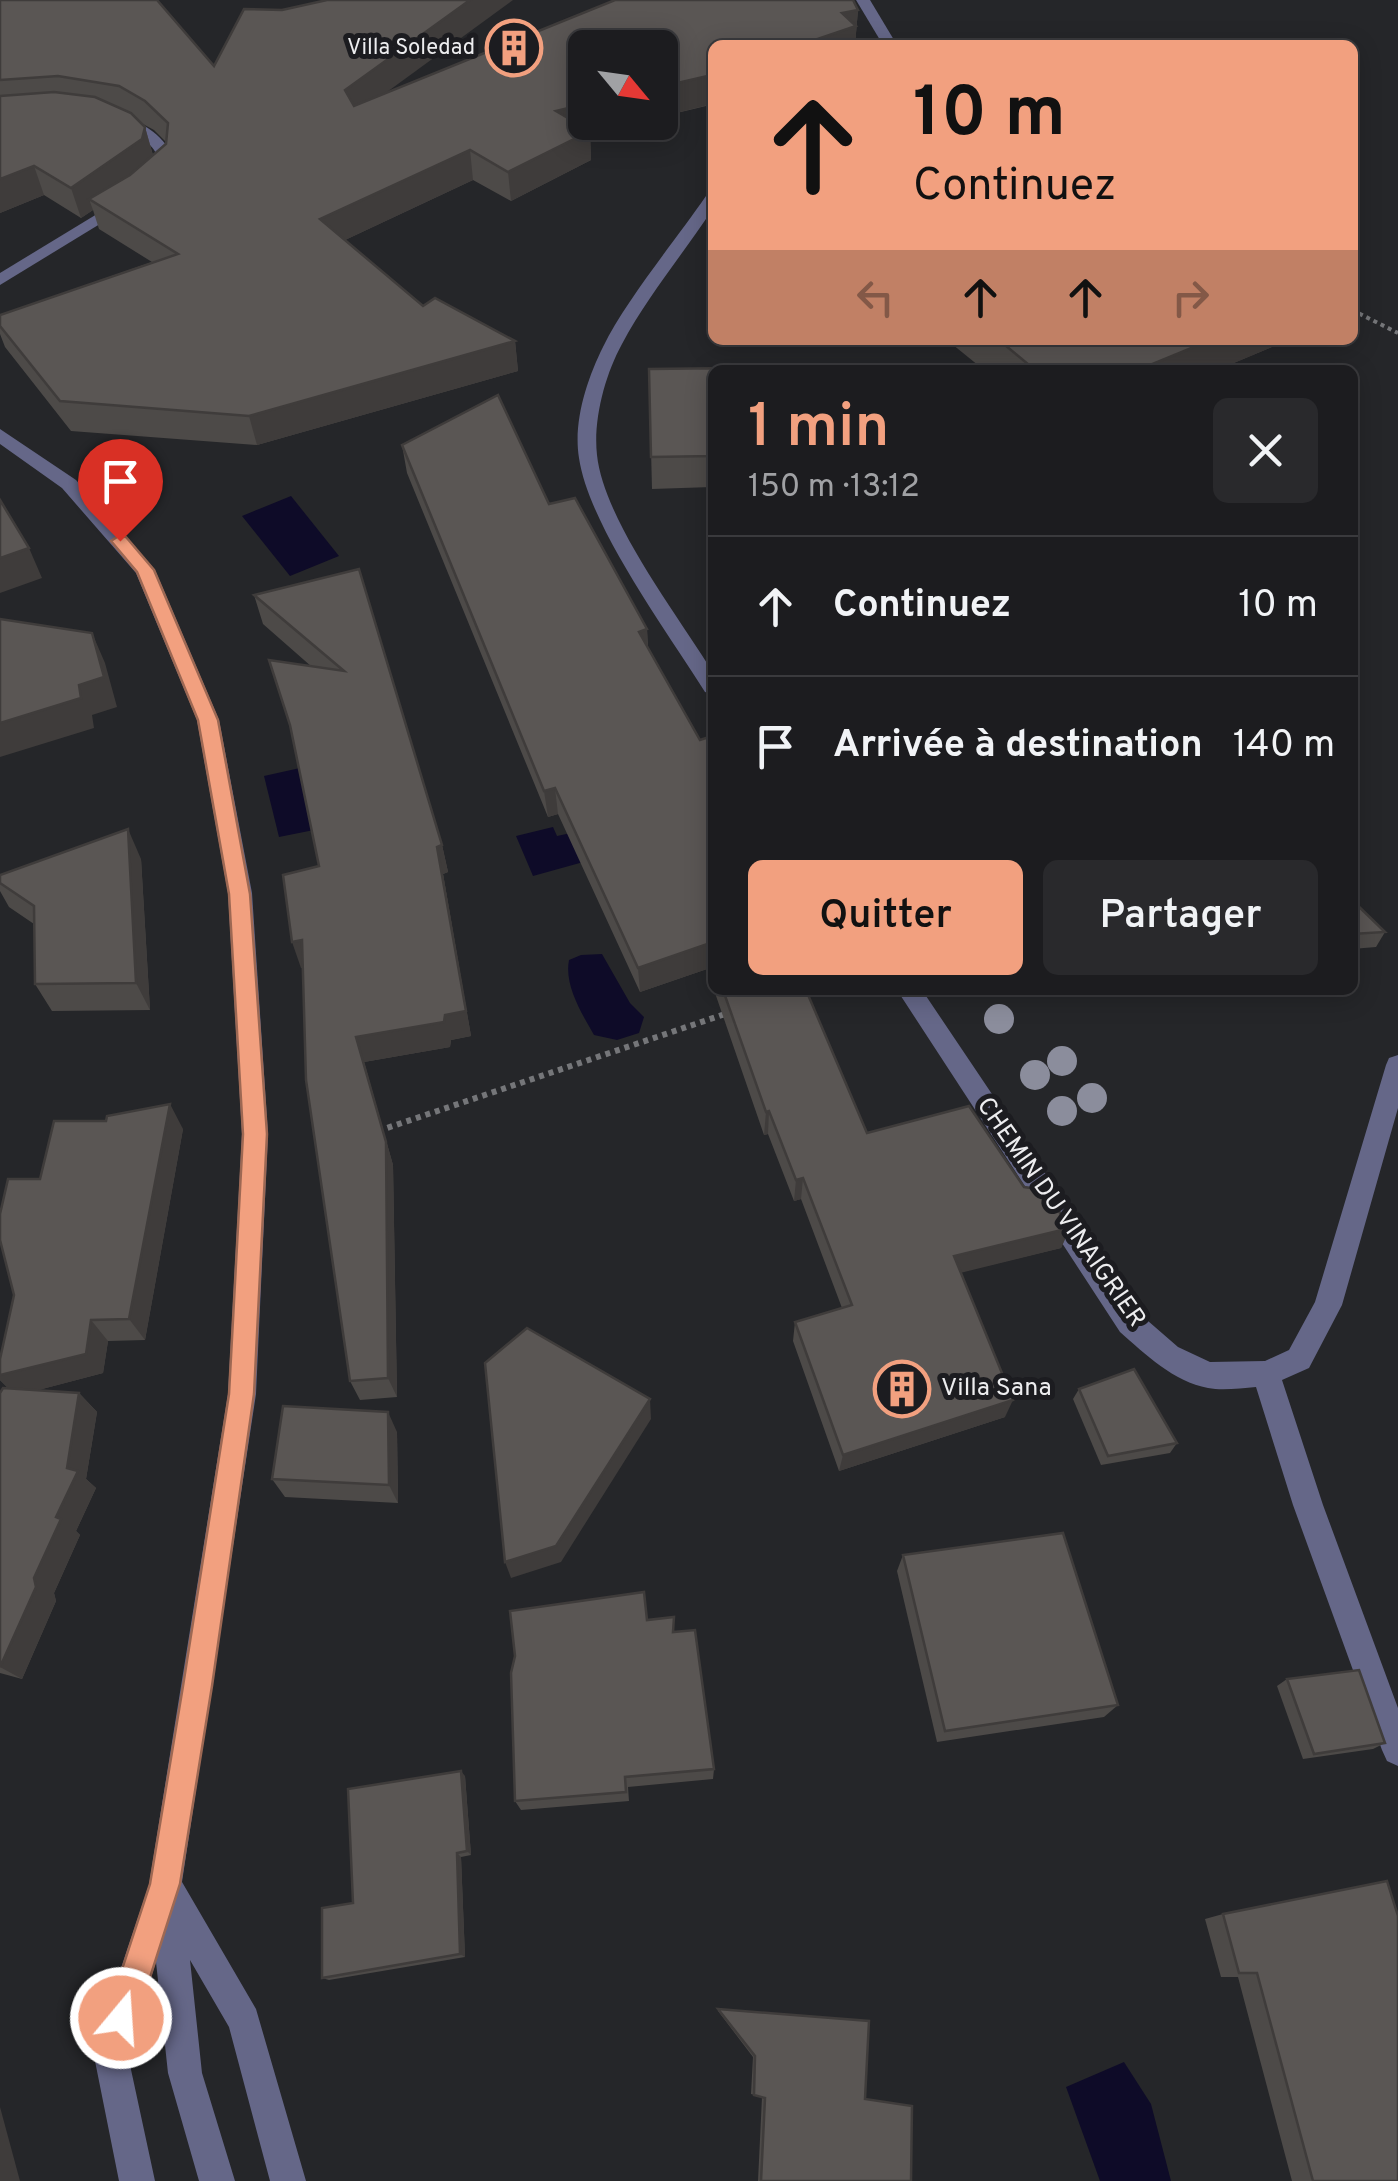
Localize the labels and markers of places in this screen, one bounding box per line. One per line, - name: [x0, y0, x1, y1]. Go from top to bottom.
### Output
- building icon: Villa Soledad: [484, 18, 544, 78]
- place label: Villa Soledad: [347, 35, 475, 62]
- pin: [78, 439, 163, 542]
- building icon: Villa Sana: [872, 1359, 932, 1419]
- place label: Villa Sana: [941, 1373, 1052, 1405]

